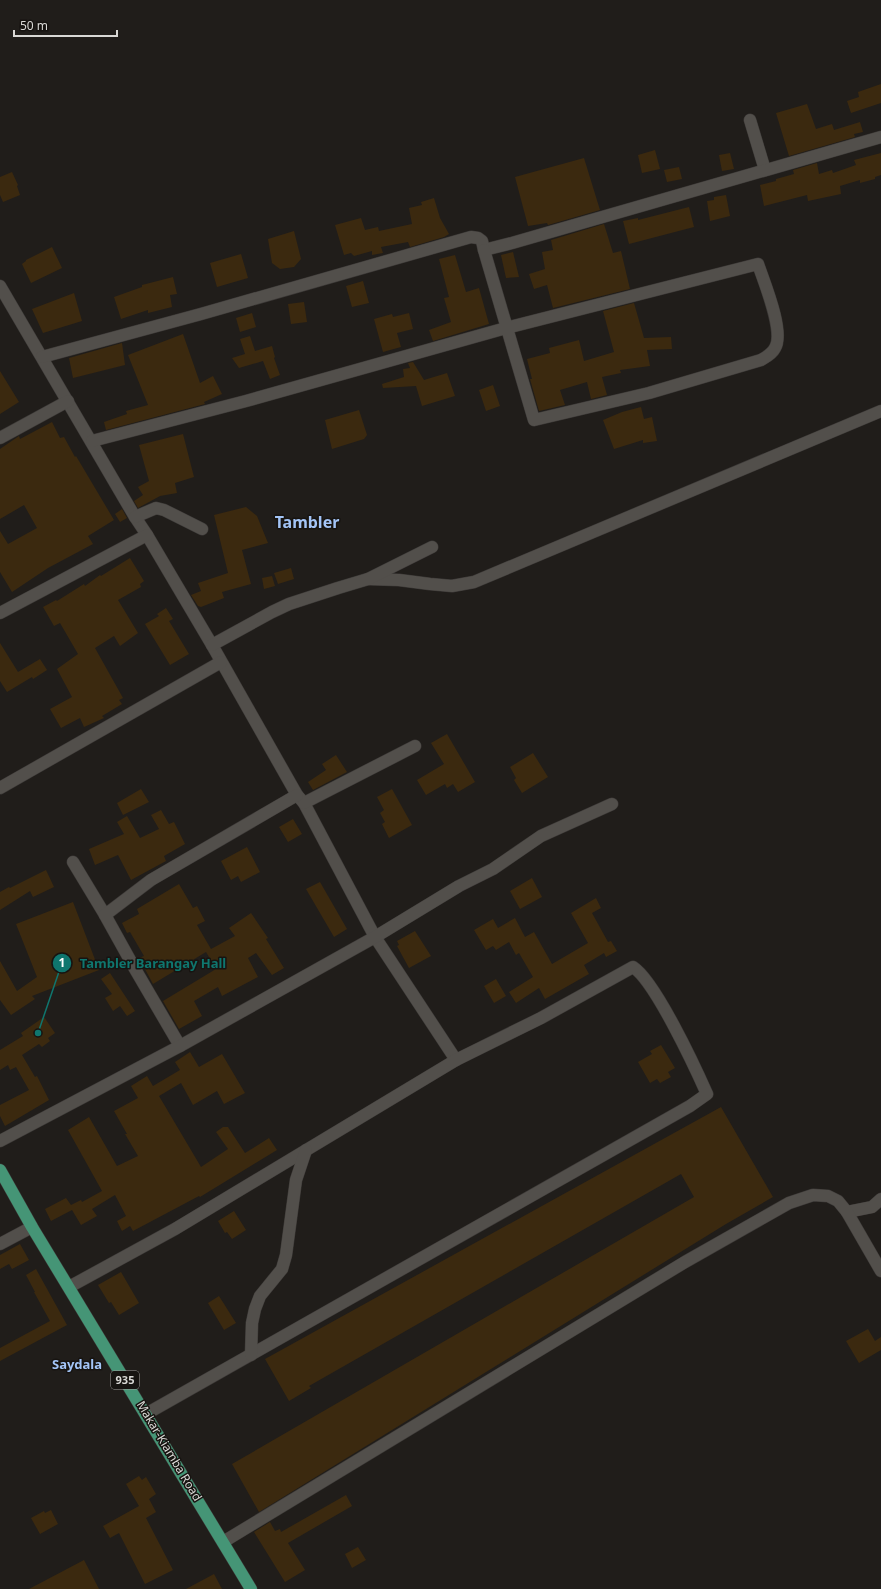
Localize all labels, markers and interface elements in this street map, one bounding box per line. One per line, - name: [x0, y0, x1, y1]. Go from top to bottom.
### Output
- scale bar: [14, 12, 117, 38]
- text: 50 m: [20, 17, 48, 34]
- district label: Tambler: [275, 511, 339, 533]
- callout: Tambler Barangay Hall: [52, 950, 234, 975]
- text: 1: [59, 954, 65, 971]
- text: Tambler Barangay Hall: [80, 954, 226, 972]
- district label: Saydala: [52, 1355, 102, 1373]
- road number: 935: [111, 1371, 139, 1389]
- street label: Makar-Kiamba Road: [133, 1397, 206, 1504]

